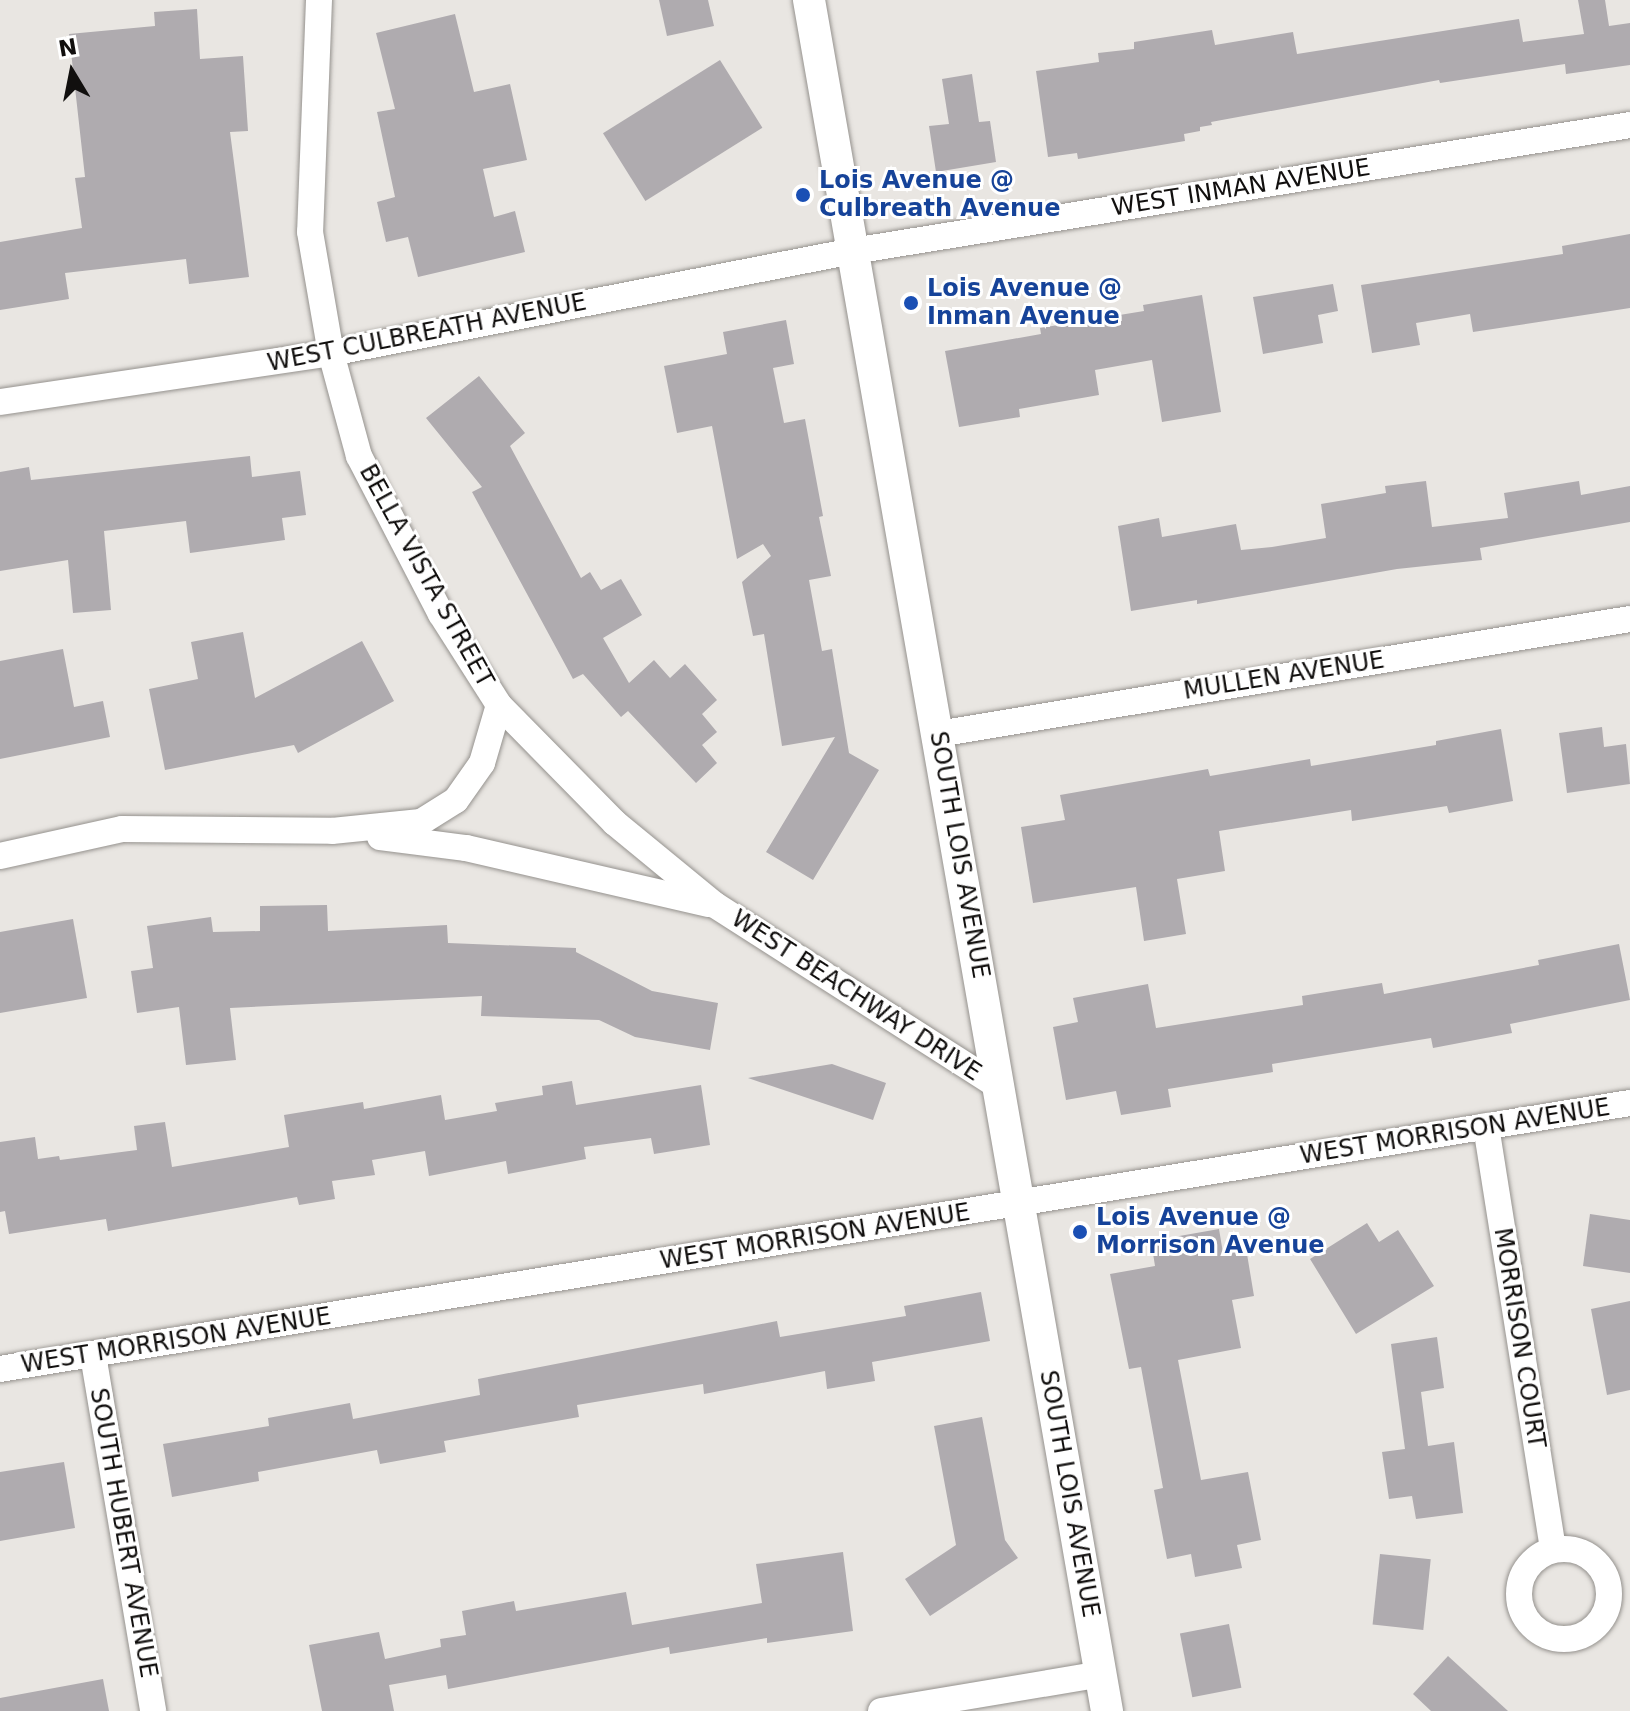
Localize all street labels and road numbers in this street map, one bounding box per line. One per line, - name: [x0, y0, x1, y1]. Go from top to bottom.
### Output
- street label: WEST INMAN AVENUE: [1110, 153, 1372, 223]
- street label: WEST CULBREATH AVENUE: [265, 288, 589, 378]
- street label: BELLA VISTA STREET: [353, 460, 499, 692]
- street label: MULLEN AVENUE: [1182, 646, 1386, 706]
- street label: SOUTH LOIS AVENUE: [923, 729, 995, 981]
- street label: WEST BEACHWAY DRIVE: [726, 904, 986, 1088]
- street label: WEST MORRISON AVENUE: [1298, 1093, 1612, 1171]
- street label: WEST MORRISON AVENUE: [658, 1198, 972, 1276]
- street label: MORRISON COURT: [1487, 1226, 1551, 1450]
- street label: WEST MORRISON AVENUE: [19, 1302, 333, 1380]
- street label: SOUTH LOIS AVENUE: [1033, 1368, 1105, 1620]
- street label: SOUTH HUBERT AVENUE: [83, 1386, 163, 1680]

